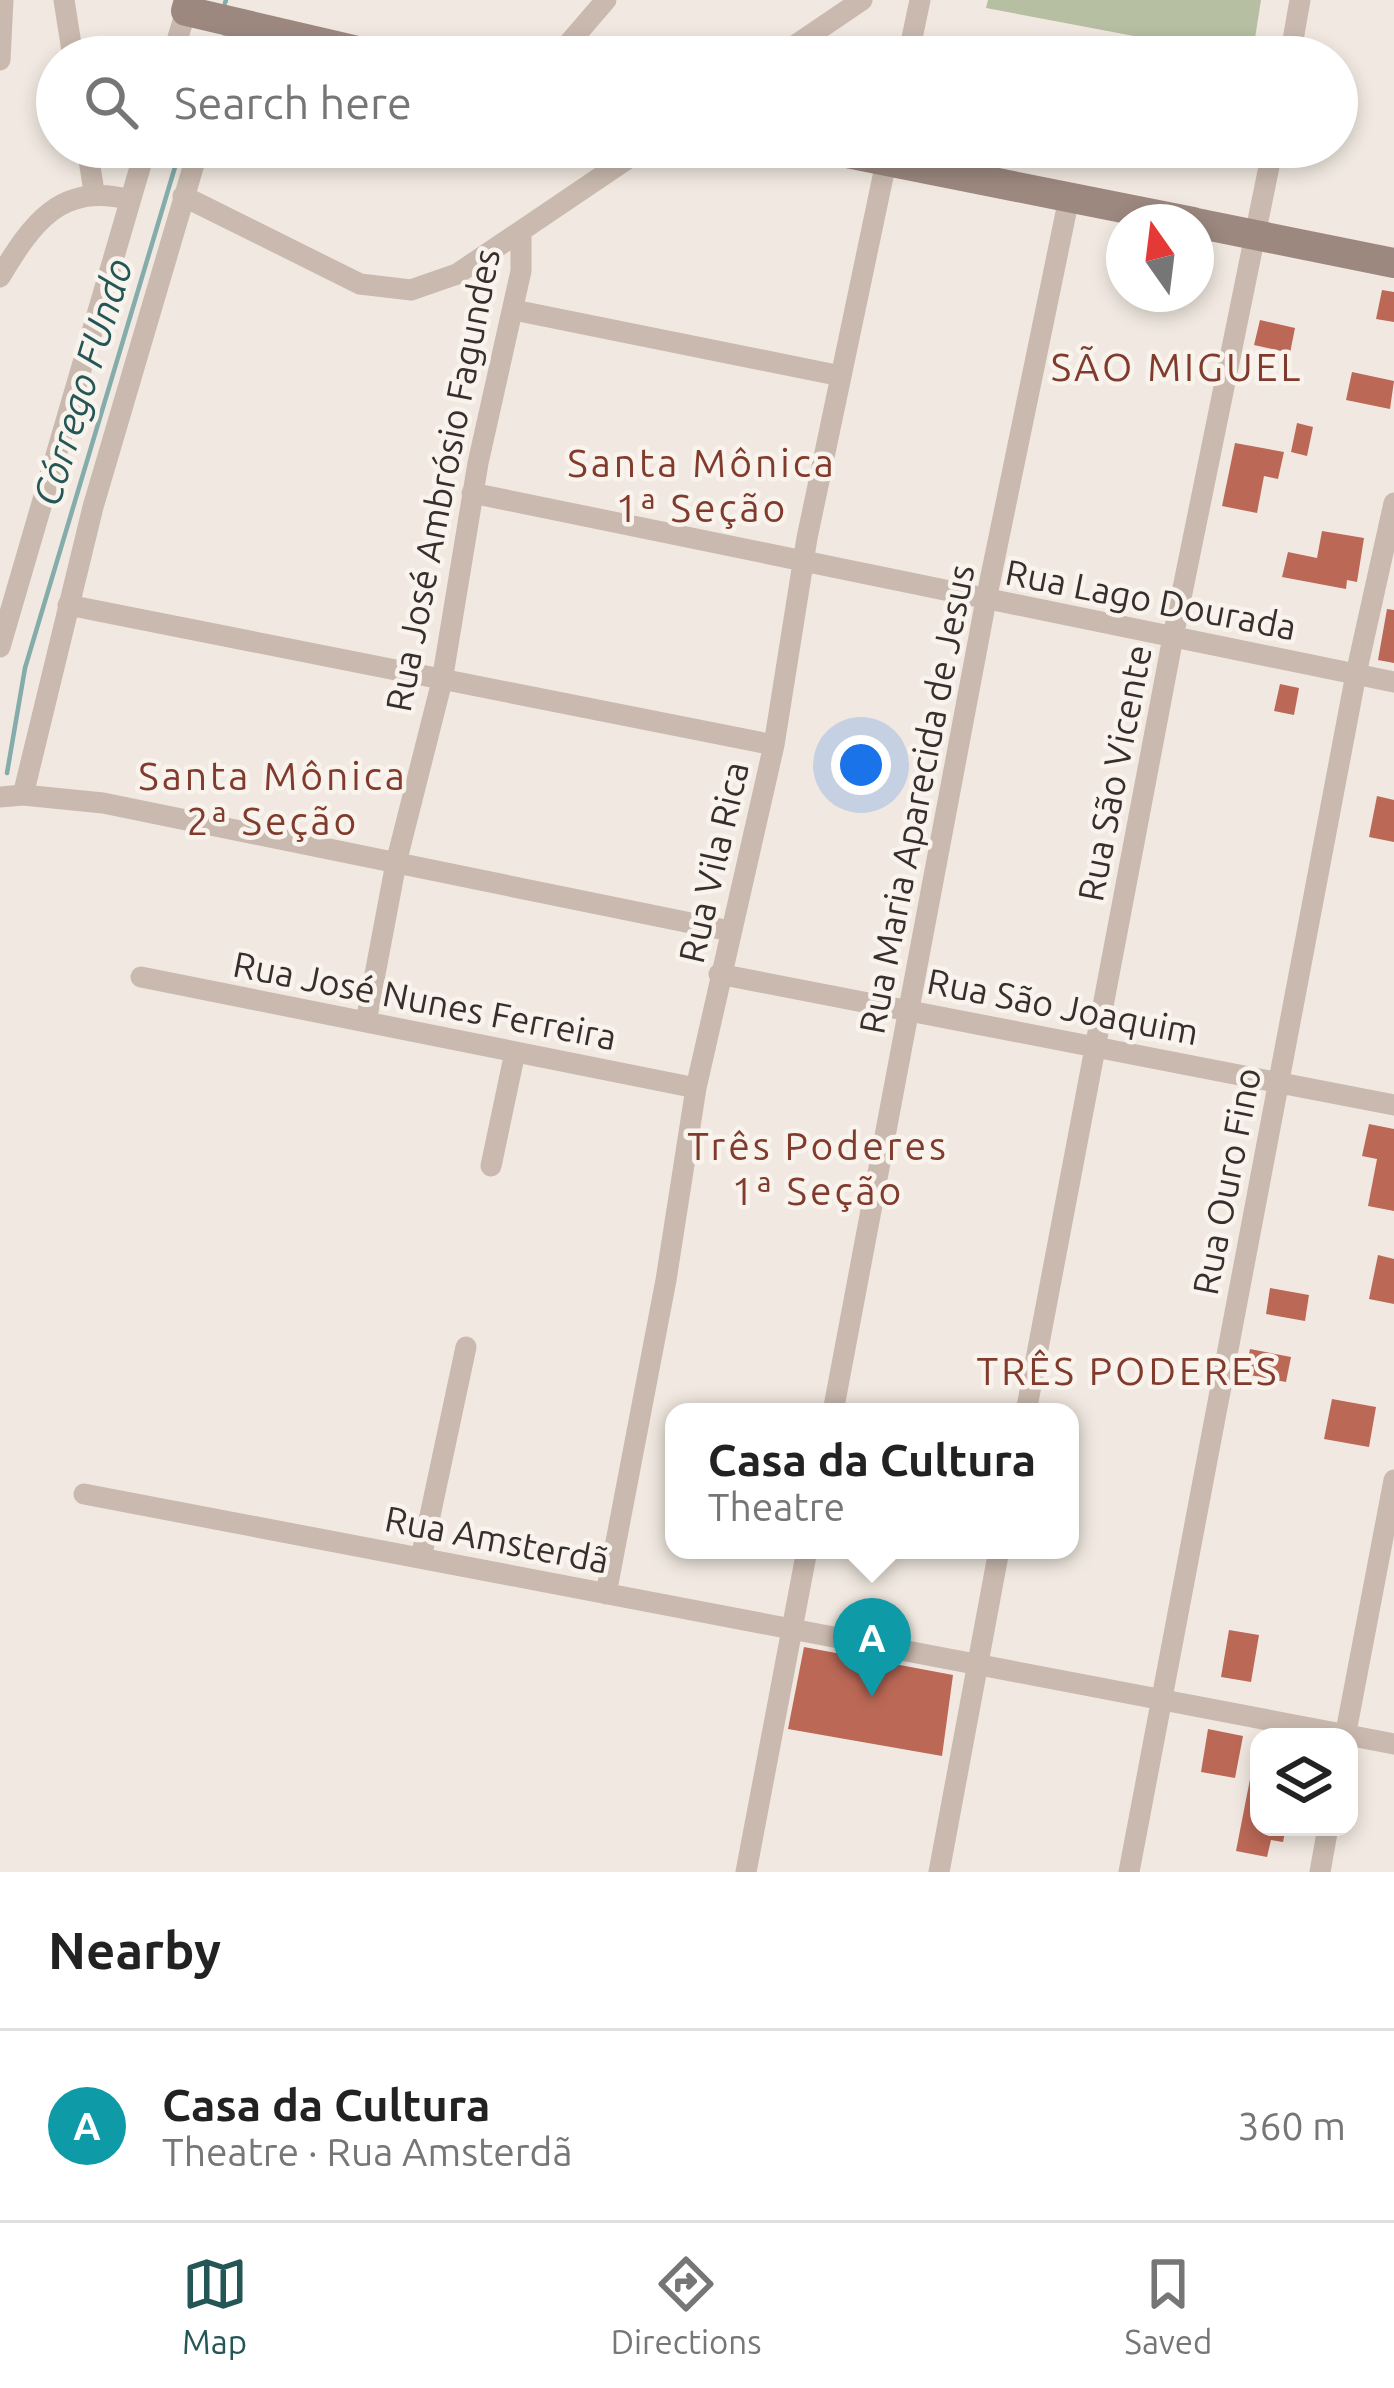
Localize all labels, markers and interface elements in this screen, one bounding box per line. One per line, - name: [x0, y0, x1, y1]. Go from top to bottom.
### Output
- search box: [36, 36, 1358, 168]
- icon: search: [78, 69, 144, 135]
- text: Search here: [174, 77, 412, 128]
- north arrow: [1106, 204, 1214, 312]
- street label: Rua José Ambrósio Fagundes: [377, 245, 507, 715]
- water label: Córrego FUndo: [24, 253, 140, 511]
- district label: SÃO MIGUEL: [1051, 345, 1303, 388]
- district label: Santa Mônica 1ª Seção: [567, 441, 837, 529]
- street label: Rua Lago Dourada: [1002, 551, 1300, 647]
- street label: Rua Maria Aparecida de Jesus: [850, 561, 982, 1037]
- street label: Rua São Vicente: [1069, 641, 1159, 905]
- your location: [831, 735, 891, 795]
- district label: Santa Mônica 2ª Seção: [138, 754, 408, 842]
- street label: Rua Vila Rica: [670, 757, 756, 967]
- street label: Rua José Nunes Ferreira: [230, 943, 620, 1057]
- street label: Rua São Joaquim: [924, 960, 1202, 1052]
- street label: Rua Ouro Fino: [1184, 1064, 1268, 1298]
- district label: Três Poderes 1ª Seção: [687, 1124, 949, 1212]
- district label: TRÊS PODERES: [977, 1349, 1279, 1392]
- popup: [665, 1403, 1079, 1559]
- text: Casa da Cultura: [708, 1434, 1036, 1485]
- text: Theatre: [708, 1485, 845, 1528]
- street label: Rua Amsterdã: [382, 1497, 612, 1581]
- pin: A: [833, 1598, 911, 1697]
- map controls: [1250, 1728, 1358, 1836]
- button: layers: [1250, 1728, 1358, 1836]
- text: Nearby: [48, 1921, 221, 1979]
- text: Casa da Cultura: [162, 2079, 490, 2130]
- text: A: [73, 2104, 101, 2147]
- text: 360 m: [1237, 2104, 1346, 2147]
- text: Theatre · Rua Amsterdã: [162, 2130, 572, 2173]
- tab: Map: [182, 2251, 248, 2360]
- tab: Directions: [611, 2251, 761, 2360]
- tab: Saved: [1125, 2251, 1212, 2360]

